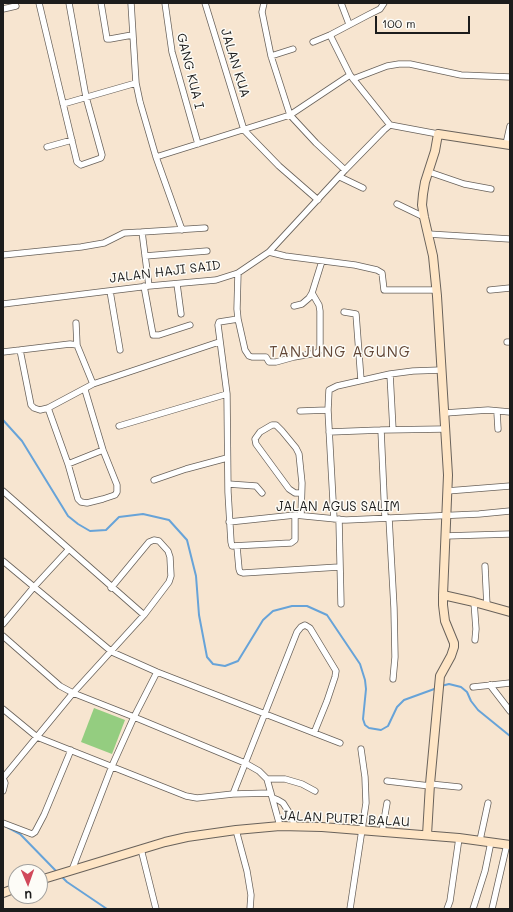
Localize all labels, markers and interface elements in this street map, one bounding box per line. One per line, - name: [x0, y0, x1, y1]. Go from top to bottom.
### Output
- scale bar: [377, 8, 472, 34]
- text: 100 m: [382, 15, 416, 31]
- street label: JALAN KUA: [217, 27, 253, 99]
- street label: GANG KUA I: [173, 32, 207, 110]
- street label: JALAN HAJI SAID: [109, 257, 221, 287]
- district label: TANJUNG AGUNG: [269, 343, 411, 361]
- street label: JALAN AGUS SALIM: [276, 499, 400, 515]
- street label: JALAN PUTRI BALAU: [280, 808, 410, 830]
- north arrow: [8, 864, 48, 904]
- text: U: [24, 888, 33, 903]

